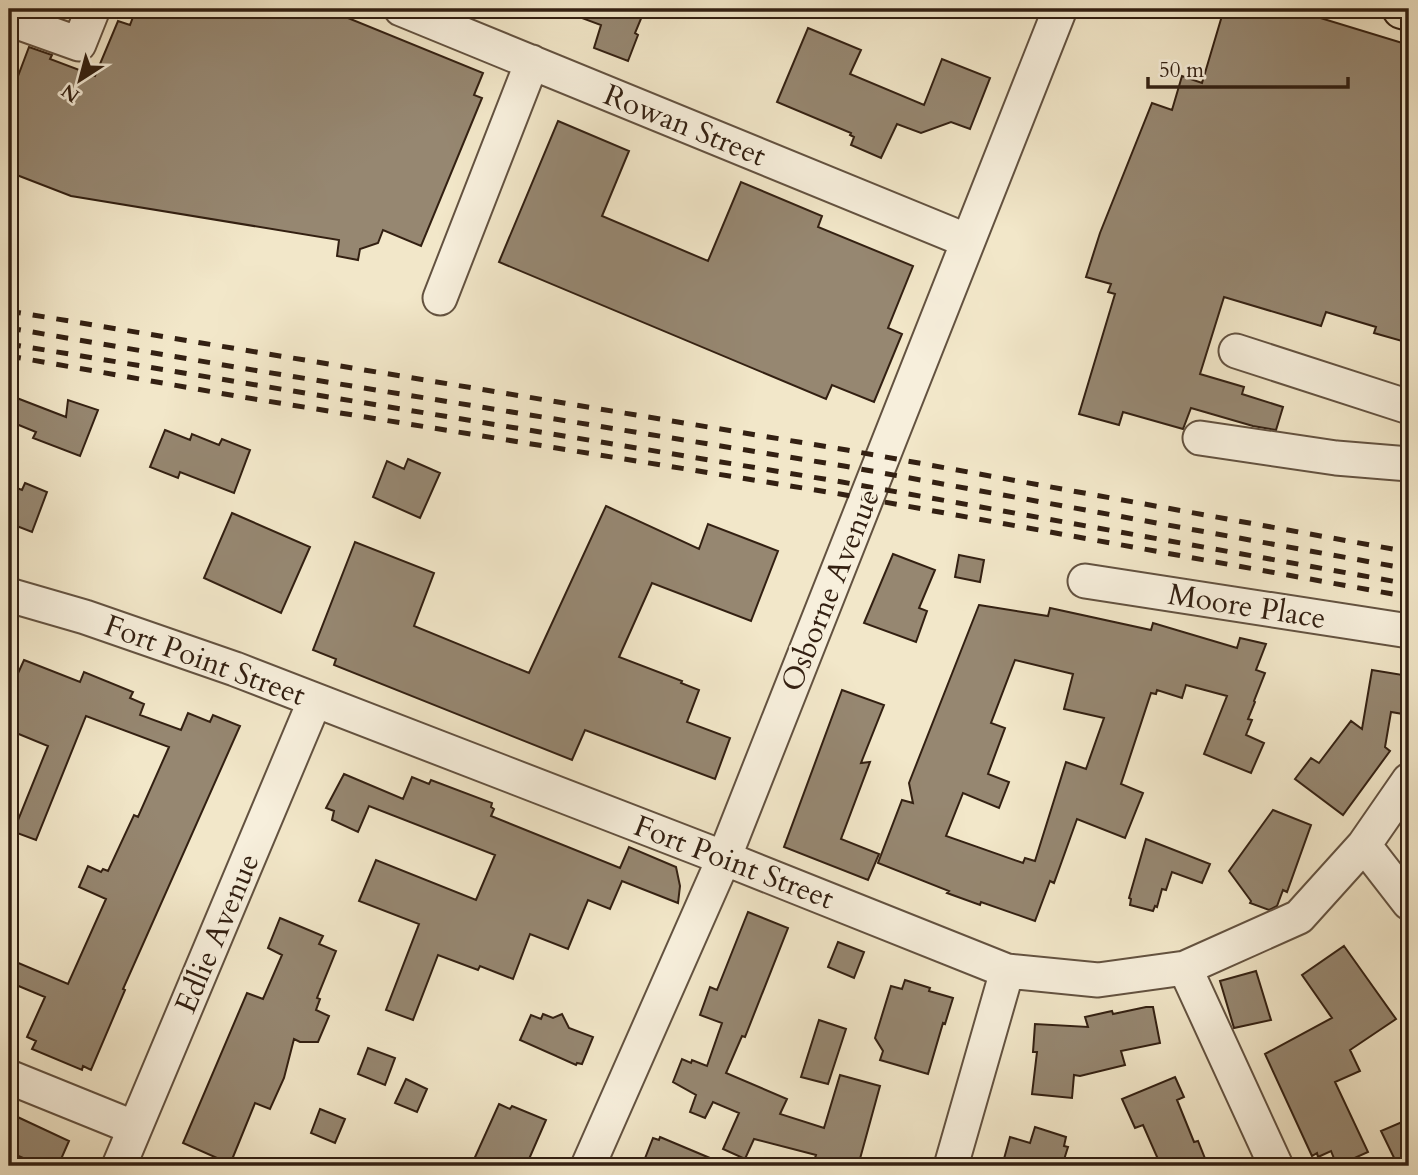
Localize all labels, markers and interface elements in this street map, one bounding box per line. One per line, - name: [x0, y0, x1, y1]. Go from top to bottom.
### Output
- north arrow: [46, 46, 116, 116]
- scale bar: [1148, 46, 1348, 90]
- text: 50 m: [1159, 56, 1204, 85]
- street label: Rowan Street: [598, 74, 772, 177]
- text: N: [56, 77, 85, 108]
- street label: Osborne Avenue: [771, 483, 890, 698]
- street label: Moore Place: [1165, 574, 1329, 639]
- street label: Fort Point Street: [99, 605, 311, 716]
- street label: Fort Point Street: [628, 806, 840, 920]
- street label: Edlie Avenue: [165, 847, 269, 1019]

